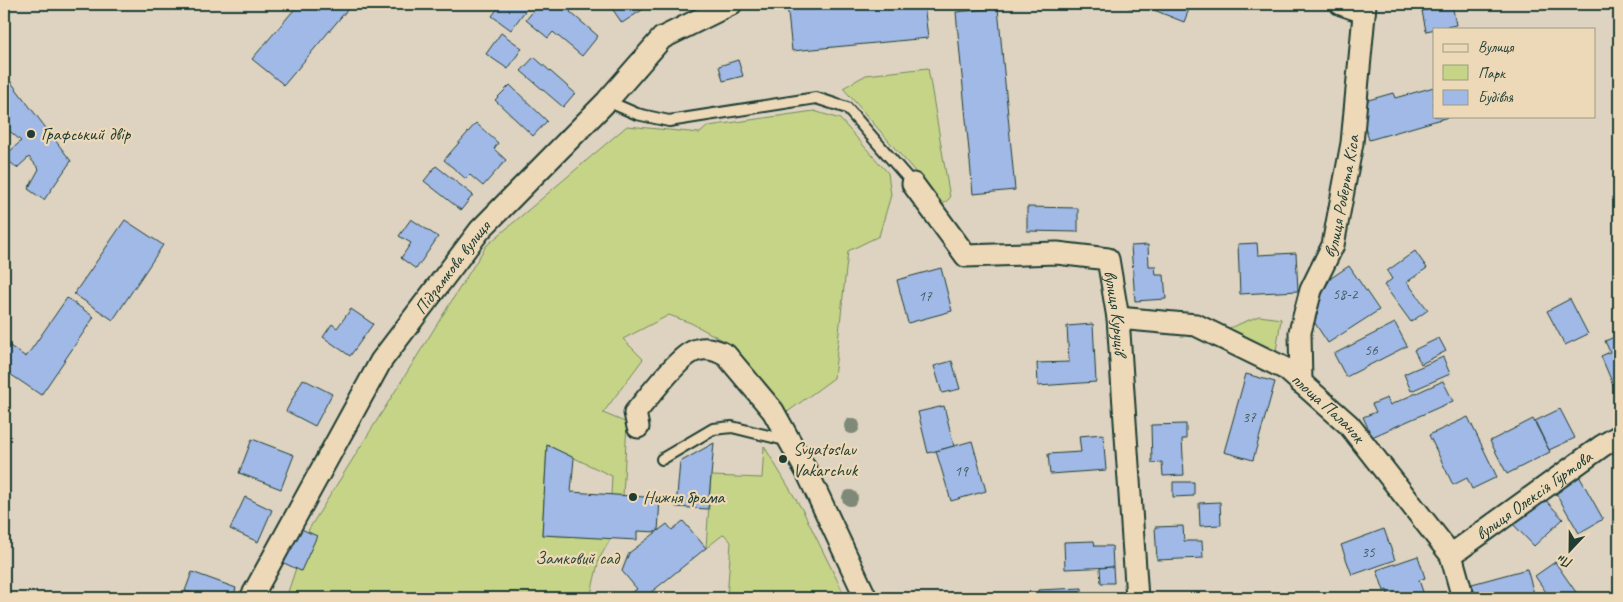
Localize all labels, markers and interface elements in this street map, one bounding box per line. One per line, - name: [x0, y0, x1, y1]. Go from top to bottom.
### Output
- legend: [1433, 28, 1596, 118]
- text: Вулиця: [1478, 38, 1515, 57]
- text: Парк: [1478, 64, 1506, 83]
- text: Будівля: [1478, 88, 1513, 107]
- place label: Графський двір: [41, 123, 132, 145]
- marker: Графський двір: [25, 128, 37, 140]
- street label: вулиця Роберта Кіса: [1318, 133, 1364, 261]
- street label: Підзамкова вулиця: [409, 214, 496, 319]
- street label: вулиця Куруців: [1099, 269, 1132, 360]
- house number: 58-2: [1332, 285, 1359, 304]
- house number: 17: [918, 287, 933, 306]
- house number: 56: [1364, 341, 1379, 360]
- street label: площа Паланок: [1287, 368, 1371, 448]
- house number: 37: [1242, 408, 1257, 427]
- place label: Svyatoslav Vakarchuk: [793, 438, 859, 481]
- street label: вулиця Олексія Гуртова: [1471, 445, 1597, 545]
- marker: Svyatoslav Vakarchuk: [777, 453, 789, 465]
- house number: 19: [954, 462, 969, 481]
- place label: Нижня брама: [643, 486, 726, 508]
- marker: Нижня брама: [627, 491, 639, 503]
- north arrow: [1546, 524, 1596, 574]
- house number: 35: [1361, 543, 1376, 562]
- park label: Замковий сад: [535, 547, 621, 569]
- text: Пн: [1555, 551, 1575, 572]

